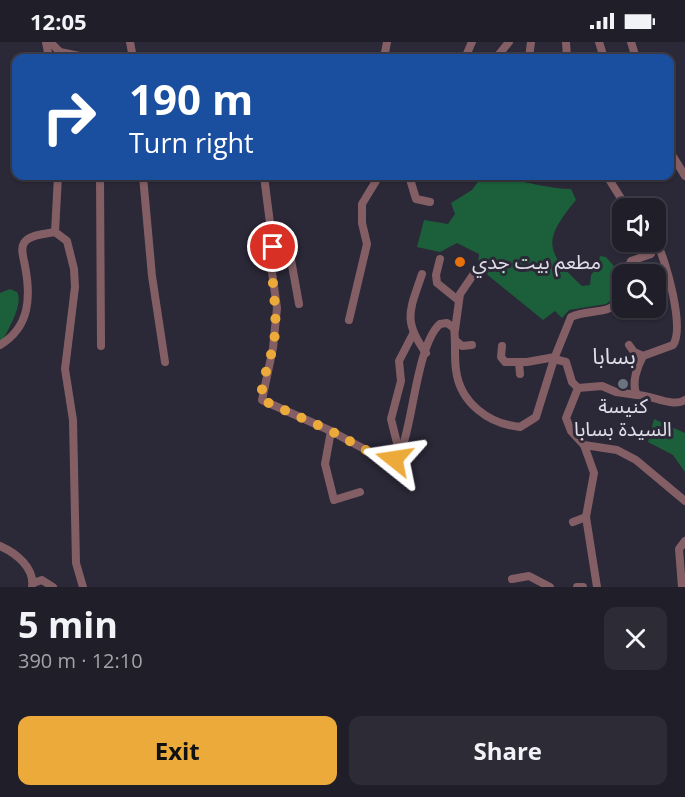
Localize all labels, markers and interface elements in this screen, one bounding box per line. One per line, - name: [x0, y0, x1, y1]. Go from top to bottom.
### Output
- text: 12:05: [30, 6, 87, 36]
- text: 190 m: [129, 70, 253, 127]
- icon: right: [30, 78, 108, 156]
- text: Turn right: [129, 124, 254, 161]
- map controls: [612, 198, 666, 318]
- button: sound: [612, 198, 666, 252]
- pin: [247, 221, 298, 272]
- icon: arrive: [256, 230, 289, 263]
- place label: مطعم بيت جدي: [472, 248, 601, 278]
- marker: مطعم بيت جدي: [453, 255, 467, 269]
- button: search: [612, 264, 666, 318]
- district label: بسابا: [592, 340, 636, 370]
- marker: كنيسة السيدة بسابا: [616, 377, 630, 391]
- place label: كنيسة السيدة بسابا: [574, 392, 672, 442]
- position arrow: [362, 427, 426, 491]
- text: 5 min: [18, 600, 118, 649]
- button: close: [604, 607, 667, 670]
- text: 390 m · 12:10: [18, 647, 143, 674]
- button: Exit: [18, 716, 337, 785]
- button: Share: [349, 716, 667, 785]

